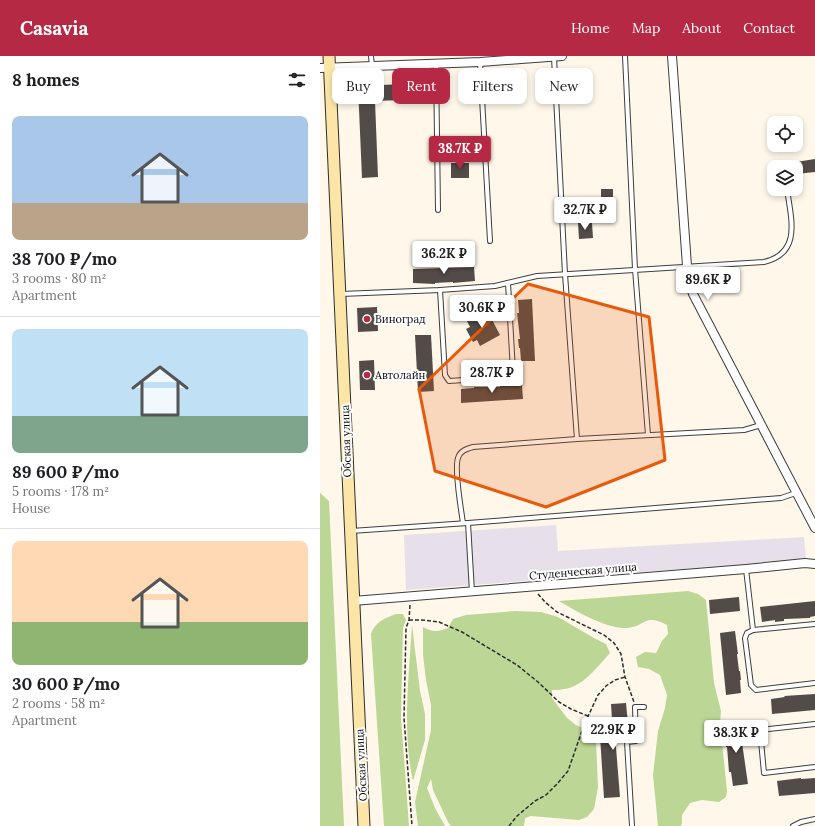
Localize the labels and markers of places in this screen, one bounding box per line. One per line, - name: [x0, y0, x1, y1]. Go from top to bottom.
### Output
- pin: 38.7K ₽: [423, 136, 497, 170]
- pin: 32.7K ₽: [548, 197, 622, 231]
- pin: 36.2K ₽: [407, 241, 481, 275]
- pin: 89.6K ₽: [671, 267, 745, 301]
- pin: 30.6K ₽: [445, 295, 519, 329]
- place label: Виноград: [375, 312, 426, 326]
- marker: Виноград: [362, 314, 372, 324]
- pin: 28.7K ₽: [455, 360, 529, 394]
- place label: Автолайн: [374, 368, 426, 382]
- marker: Автолайн: [362, 370, 372, 380]
- pin: 22.9K ₽: [576, 717, 650, 751]
- pin: 38.3K ₽: [699, 720, 773, 754]

